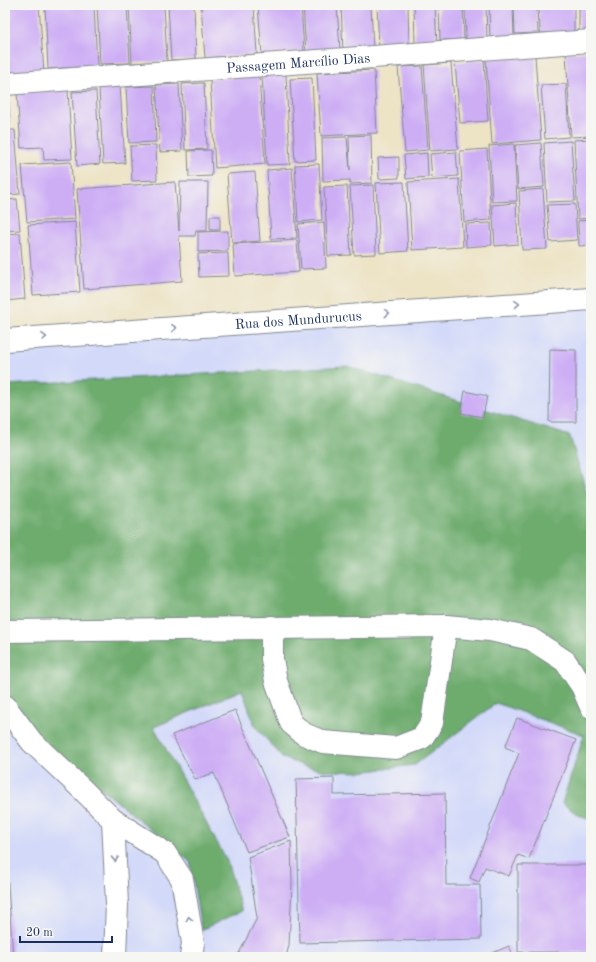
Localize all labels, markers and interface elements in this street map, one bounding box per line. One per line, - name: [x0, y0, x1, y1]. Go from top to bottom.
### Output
- street label: Passagem Marcílio Dias: [226, 51, 371, 76]
- one-way arrow: [514, 300, 520, 309]
- street label: Rua dos Mundurucus: [234, 309, 362, 332]
- one-way arrow: [384, 309, 390, 318]
- one-way arrow: [171, 324, 177, 333]
- one-way arrow: [41, 333, 47, 342]
- one-way arrow: [110, 856, 119, 862]
- one-way arrow: [185, 915, 194, 922]
- scale bar: [20, 918, 112, 944]
- text: 20 m: [26, 927, 53, 939]

